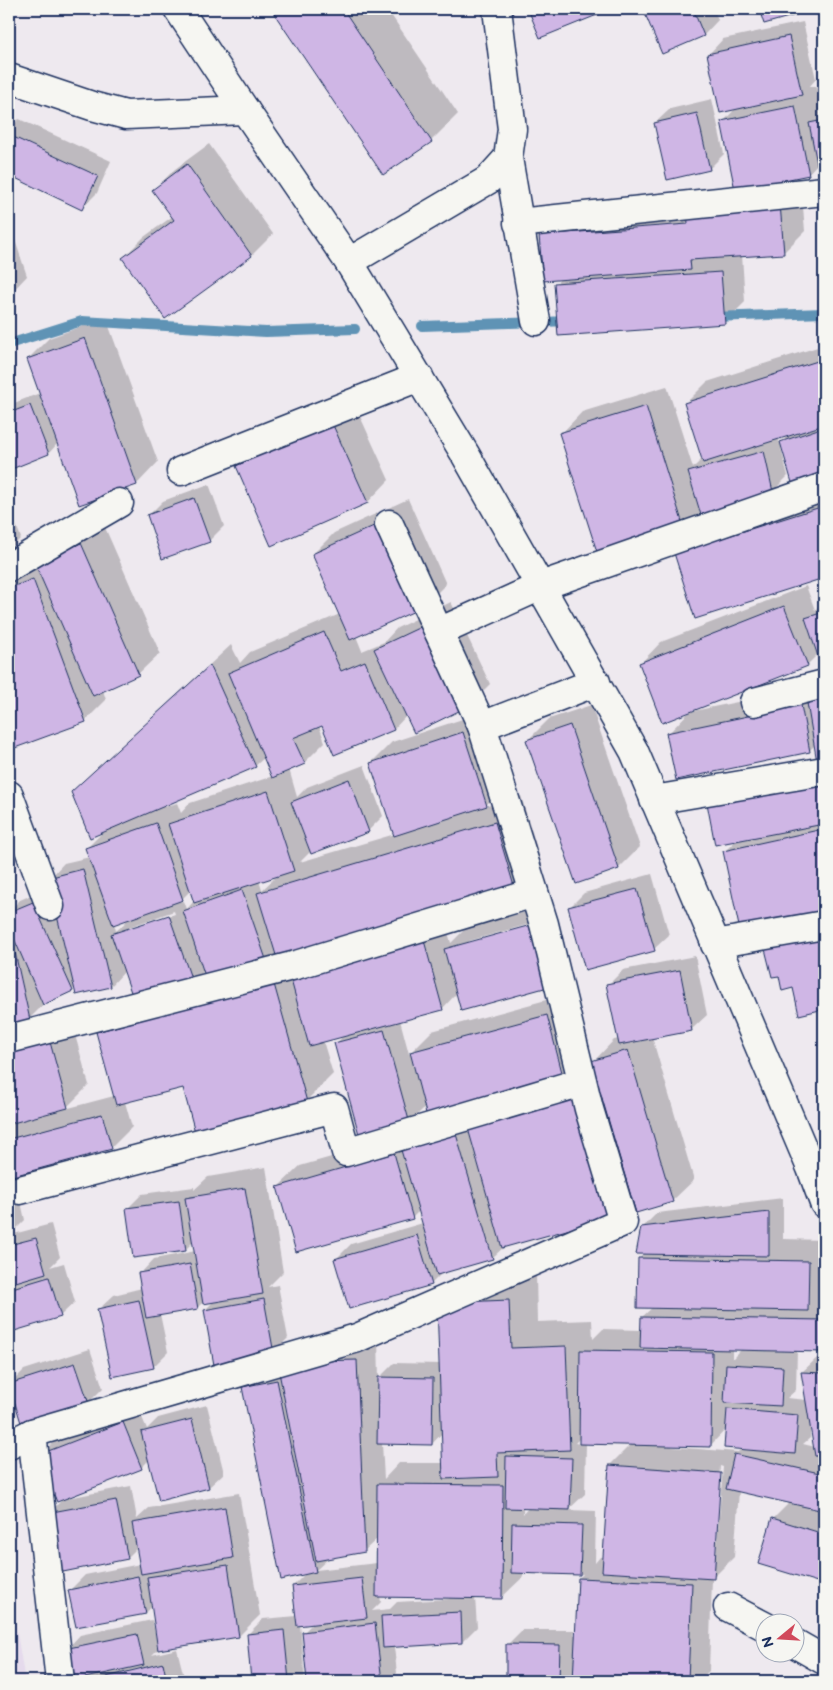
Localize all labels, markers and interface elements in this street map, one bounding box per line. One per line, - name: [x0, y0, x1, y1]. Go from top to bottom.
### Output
- north arrow: [756, 1612, 806, 1662]
- text: N: [758, 1634, 778, 1649]

